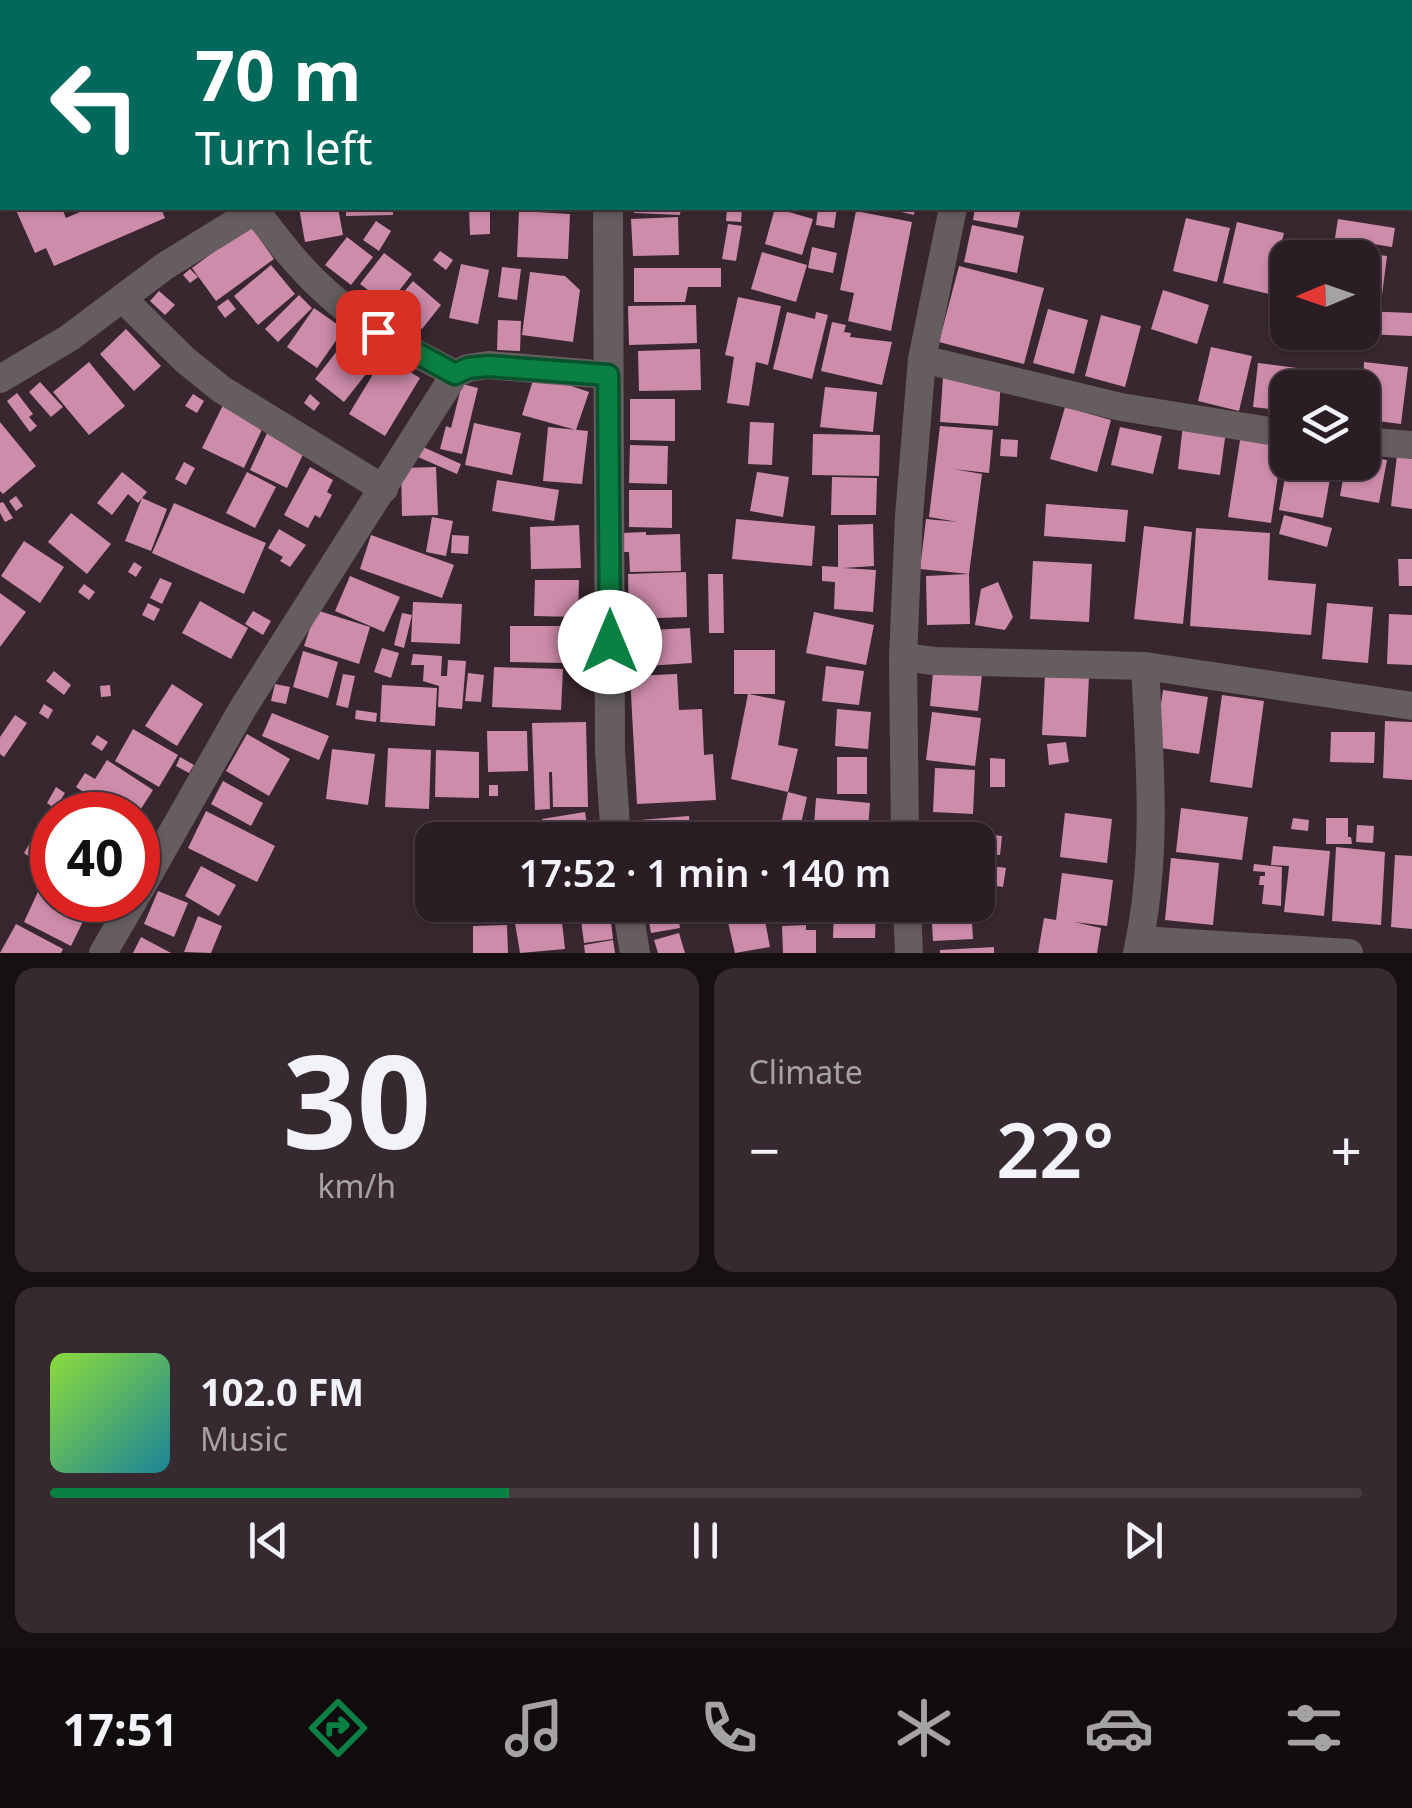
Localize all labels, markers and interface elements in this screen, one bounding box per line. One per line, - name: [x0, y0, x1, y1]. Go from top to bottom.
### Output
- text: 70 m: [195, 26, 362, 122]
- icon: left: [30, 40, 160, 170]
- text: Turn left: [195, 117, 372, 178]
- north arrow: [1270, 240, 1380, 350]
- map controls: [1270, 240, 1380, 480]
- pin: [336, 290, 421, 375]
- icon: arrive: [351, 305, 406, 360]
- button: layers: [1270, 370, 1380, 480]
- position arrow: [558, 590, 662, 694]
- speed limit sign: 40: [30, 792, 160, 922]
- text: 17:52 · 1 min · 140 m: [519, 846, 891, 898]
- text: 30: [282, 1010, 431, 1187]
- text: Climate: [749, 1050, 863, 1093]
- text: 22°: [996, 1098, 1114, 1200]
- text: −: [749, 1112, 780, 1187]
- text: +: [1331, 1112, 1362, 1187]
- text: km/h: [317, 1164, 396, 1207]
- text: 102.0 FM: [200, 1365, 364, 1417]
- text: Music: [200, 1417, 288, 1460]
- icon: previous: [241, 1513, 296, 1568]
- icon: pause: [678, 1513, 733, 1568]
- icon: next: [1116, 1513, 1171, 1568]
- icon: directions: [303, 1693, 373, 1763]
- icon: music: [499, 1693, 569, 1763]
- icon: phone: [694, 1693, 764, 1763]
- icon: climate: [889, 1693, 959, 1763]
- icon: car: [1084, 1693, 1154, 1763]
- icon: filters: [1279, 1693, 1349, 1763]
- text: 17:51: [63, 1698, 178, 1759]

